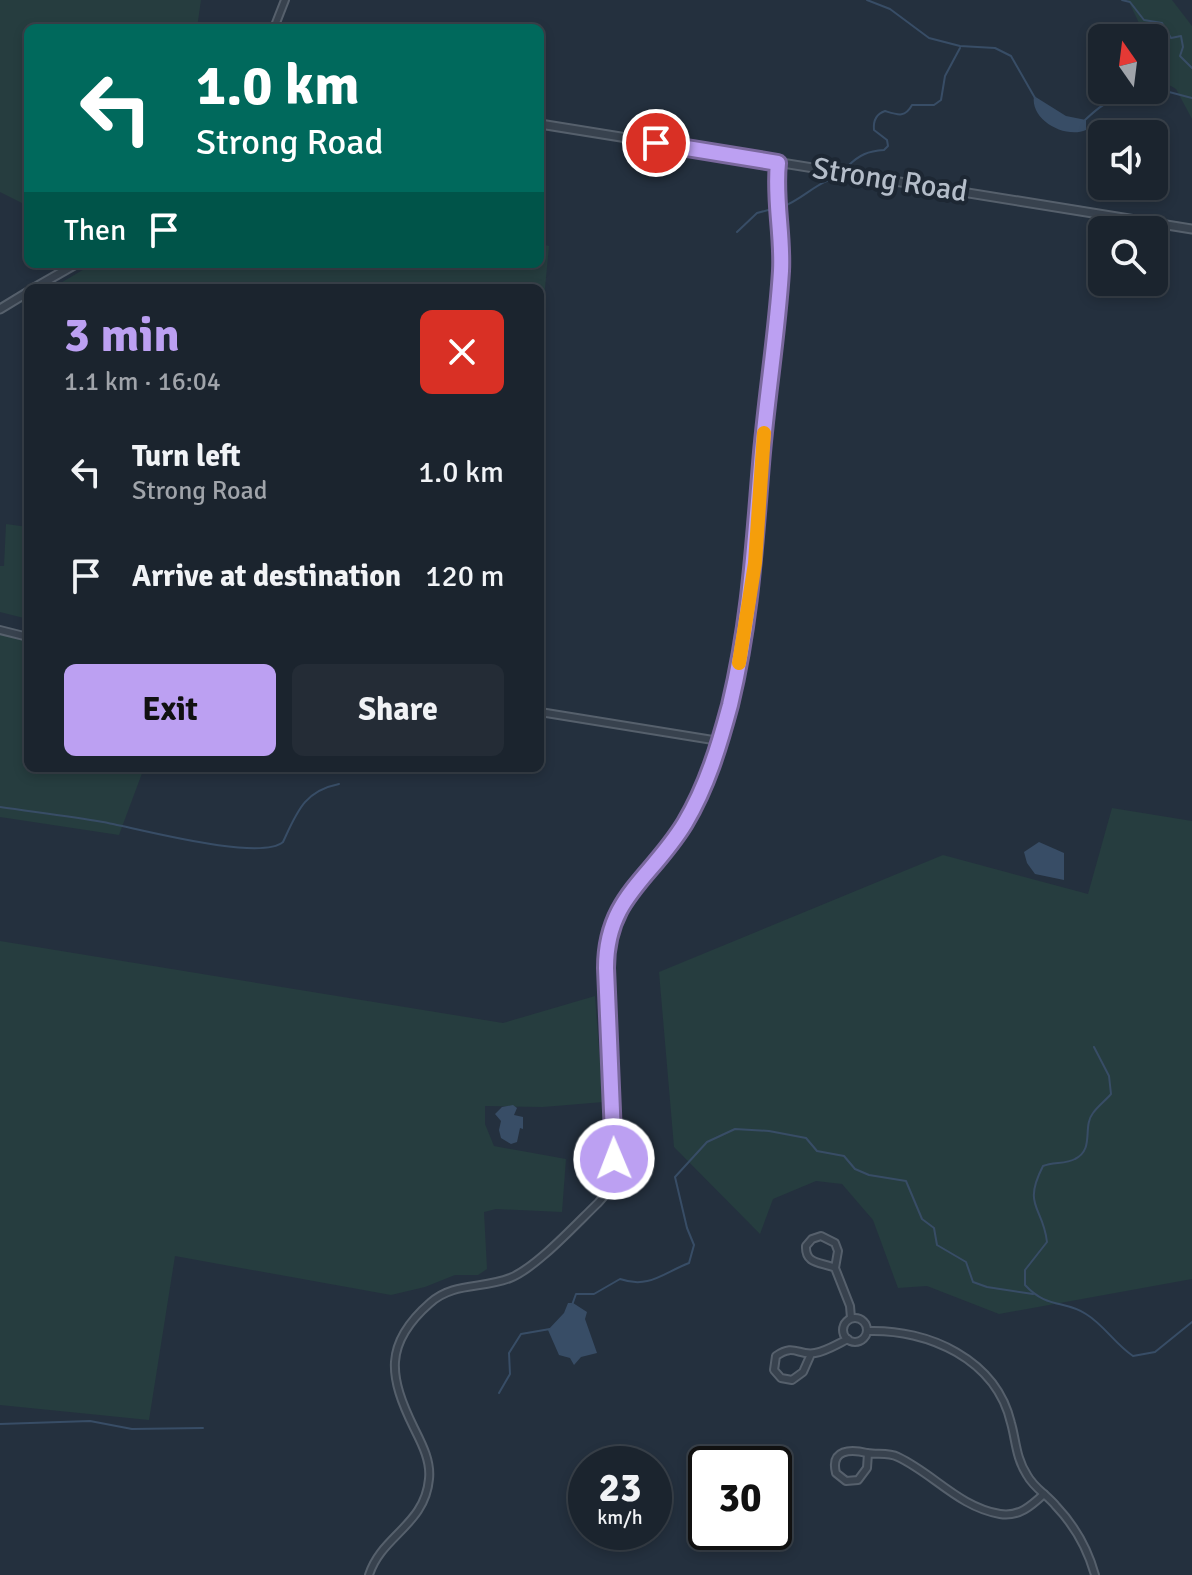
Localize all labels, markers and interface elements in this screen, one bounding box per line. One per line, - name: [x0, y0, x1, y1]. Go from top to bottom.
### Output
- north arrow: [1088, 24, 1168, 104]
- map controls: [1088, 24, 1168, 296]
- text: 1.0 km: [196, 51, 359, 120]
- icon: left: [64, 56, 168, 160]
- pin: [622, 109, 690, 177]
- text: Strong Road: [196, 120, 384, 165]
- button: sound: [1088, 120, 1168, 200]
- icon: arrive: [634, 121, 678, 165]
- street label: Strong Road: [810, 150, 970, 210]
- icon: arrive: [142, 208, 186, 252]
- text: Then: [64, 212, 126, 249]
- button: search: [1088, 216, 1168, 296]
- text: 3 min: [64, 306, 180, 365]
- button: close: [420, 310, 504, 394]
- text: 1.1 km · 16:04: [64, 366, 221, 398]
- text: Turn left: [132, 438, 241, 475]
- icon: left: [64, 450, 108, 494]
- text: 1.0 km: [418, 454, 504, 491]
- text: Strong Road: [132, 475, 267, 507]
- icon: arrive: [64, 554, 108, 598]
- text: Arrive at destination: [132, 558, 401, 595]
- text: 120 m: [425, 558, 504, 595]
- button: Exit: [64, 664, 276, 756]
- button: Share: [292, 664, 504, 756]
- position arrow: [572, 1117, 656, 1201]
- speed limit sign: 30: [688, 1446, 792, 1550]
- text: 23: [598, 1463, 642, 1513]
- text: km/h: [597, 1505, 643, 1530]

